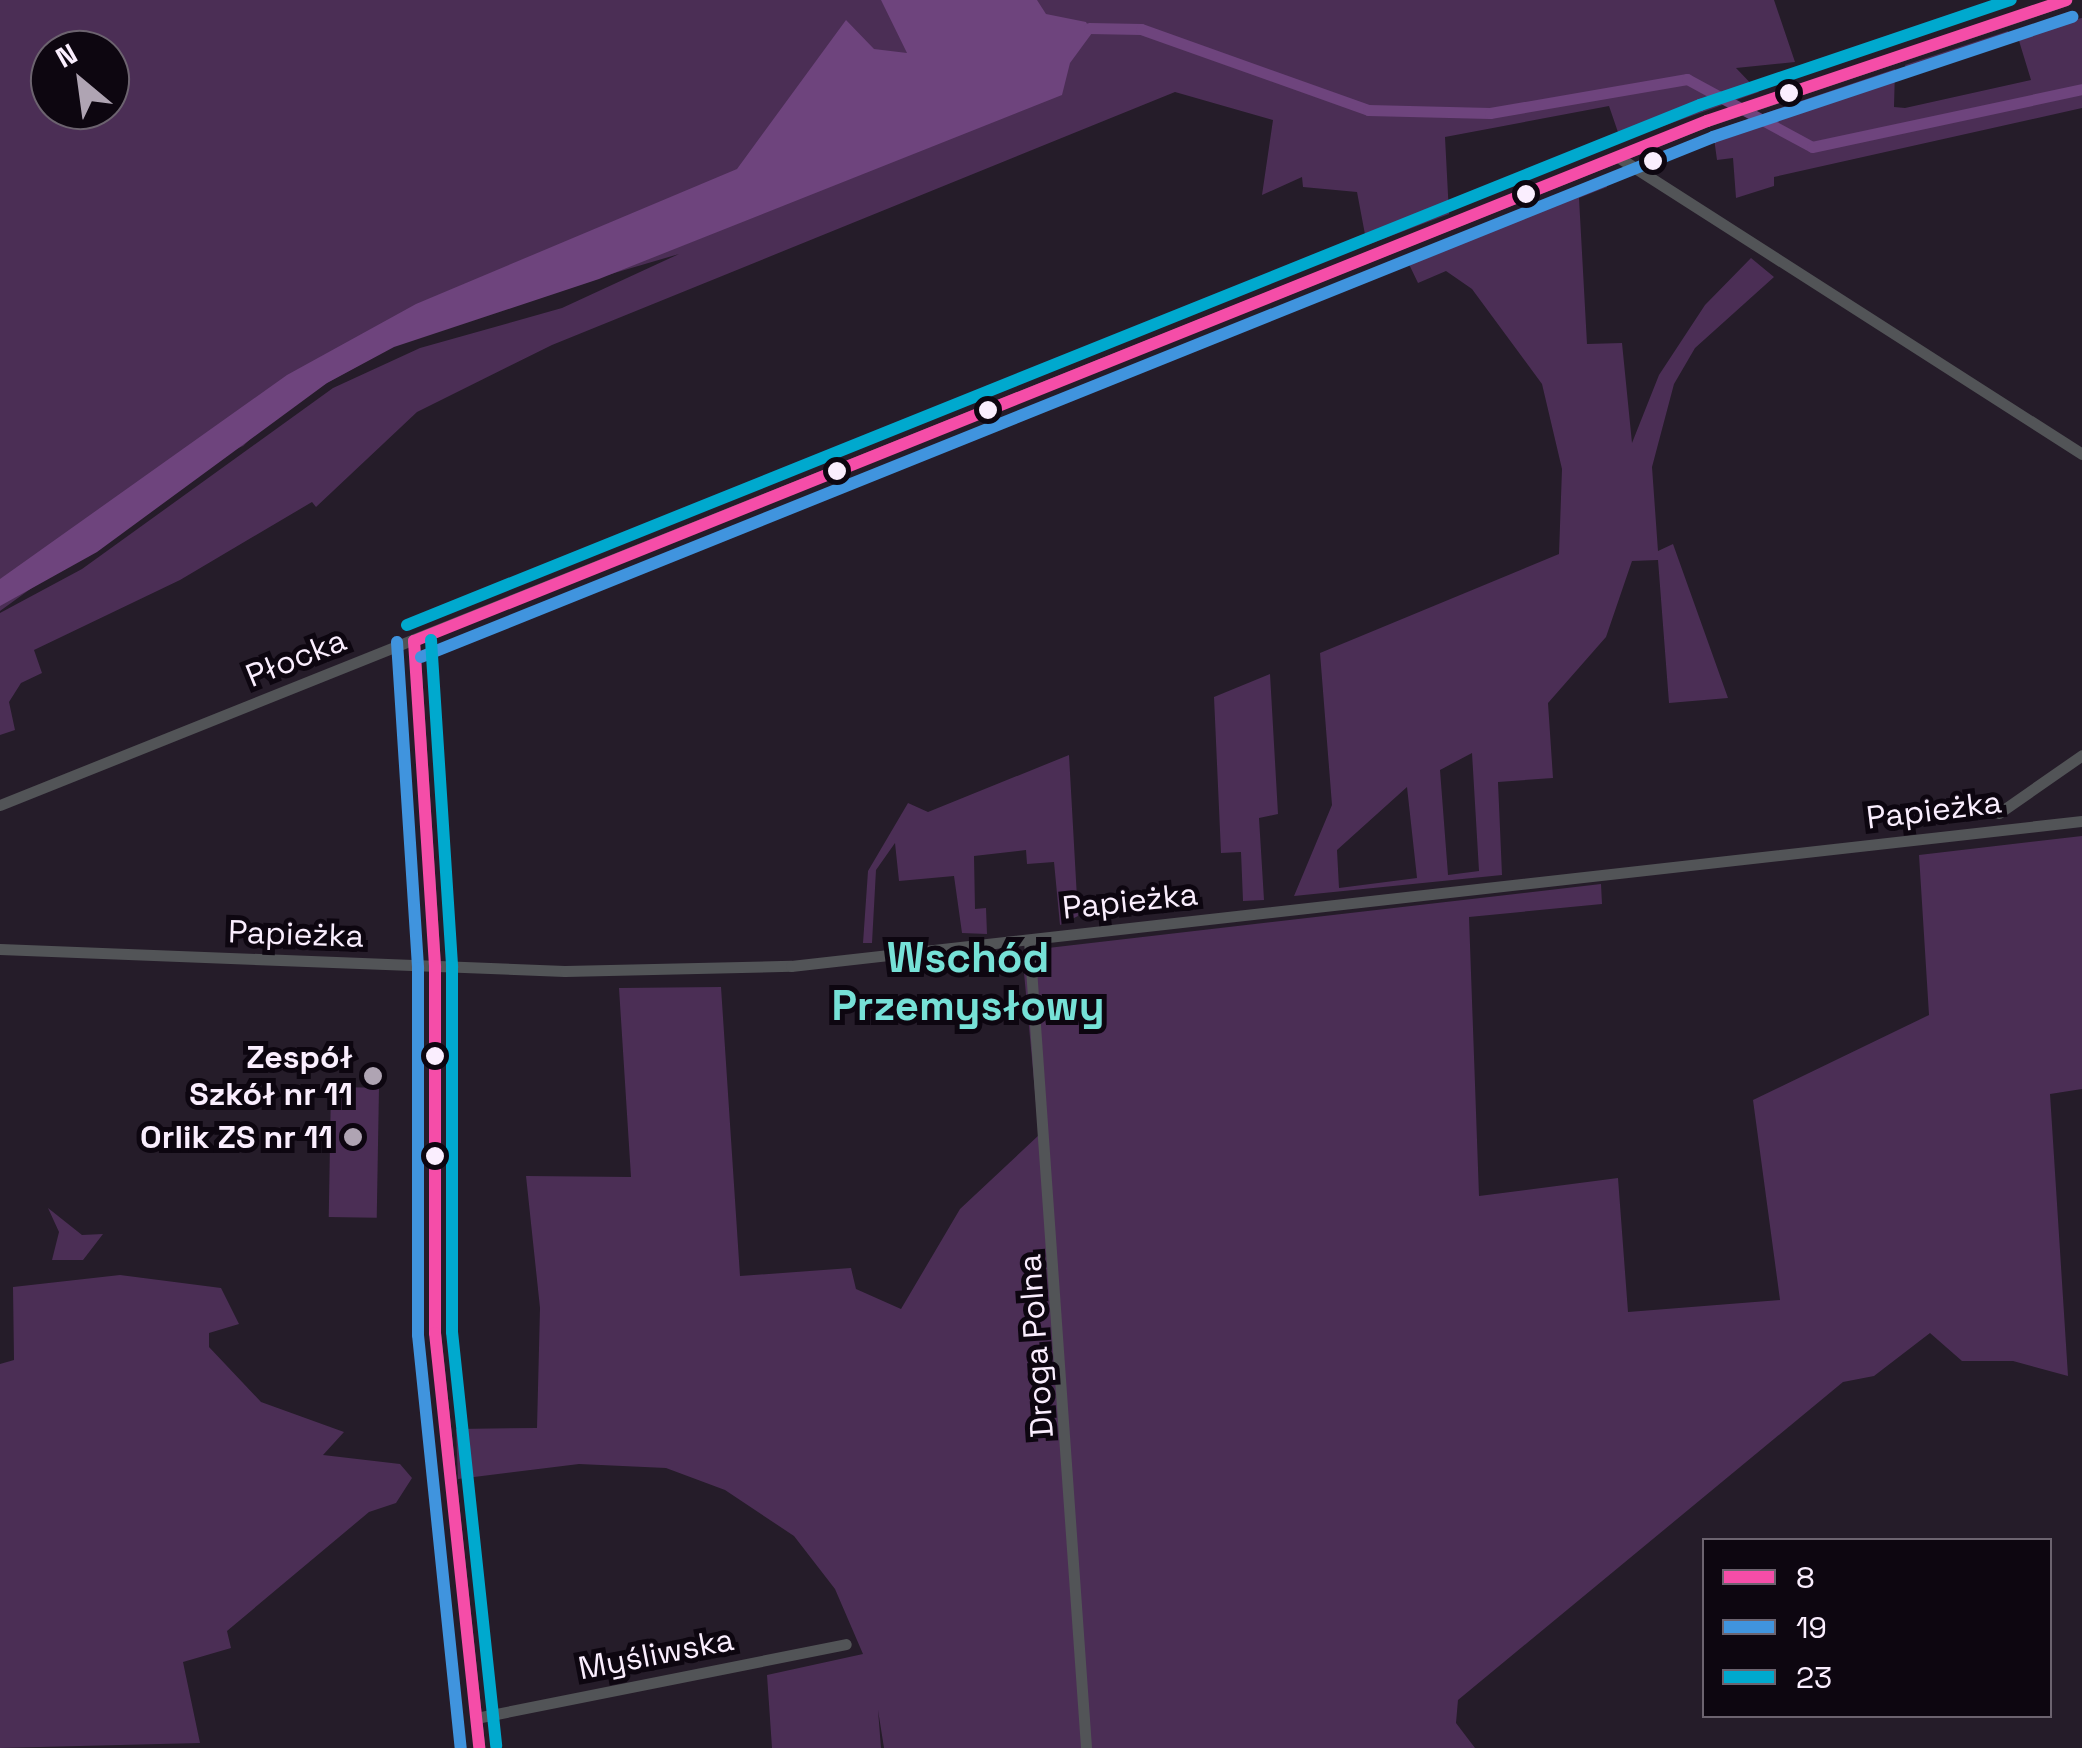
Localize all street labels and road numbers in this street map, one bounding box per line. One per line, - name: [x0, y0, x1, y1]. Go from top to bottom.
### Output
- street label: Płocka: [240, 621, 352, 695]
- street label: Papieżka: [1864, 783, 2004, 837]
- street label: Papieżka: [1060, 875, 1200, 927]
- street label: Papieżka: [227, 912, 365, 956]
- street label: Droga Polna: [1010, 1253, 1062, 1439]
- street label: Myśliwska: [575, 1620, 737, 1688]

